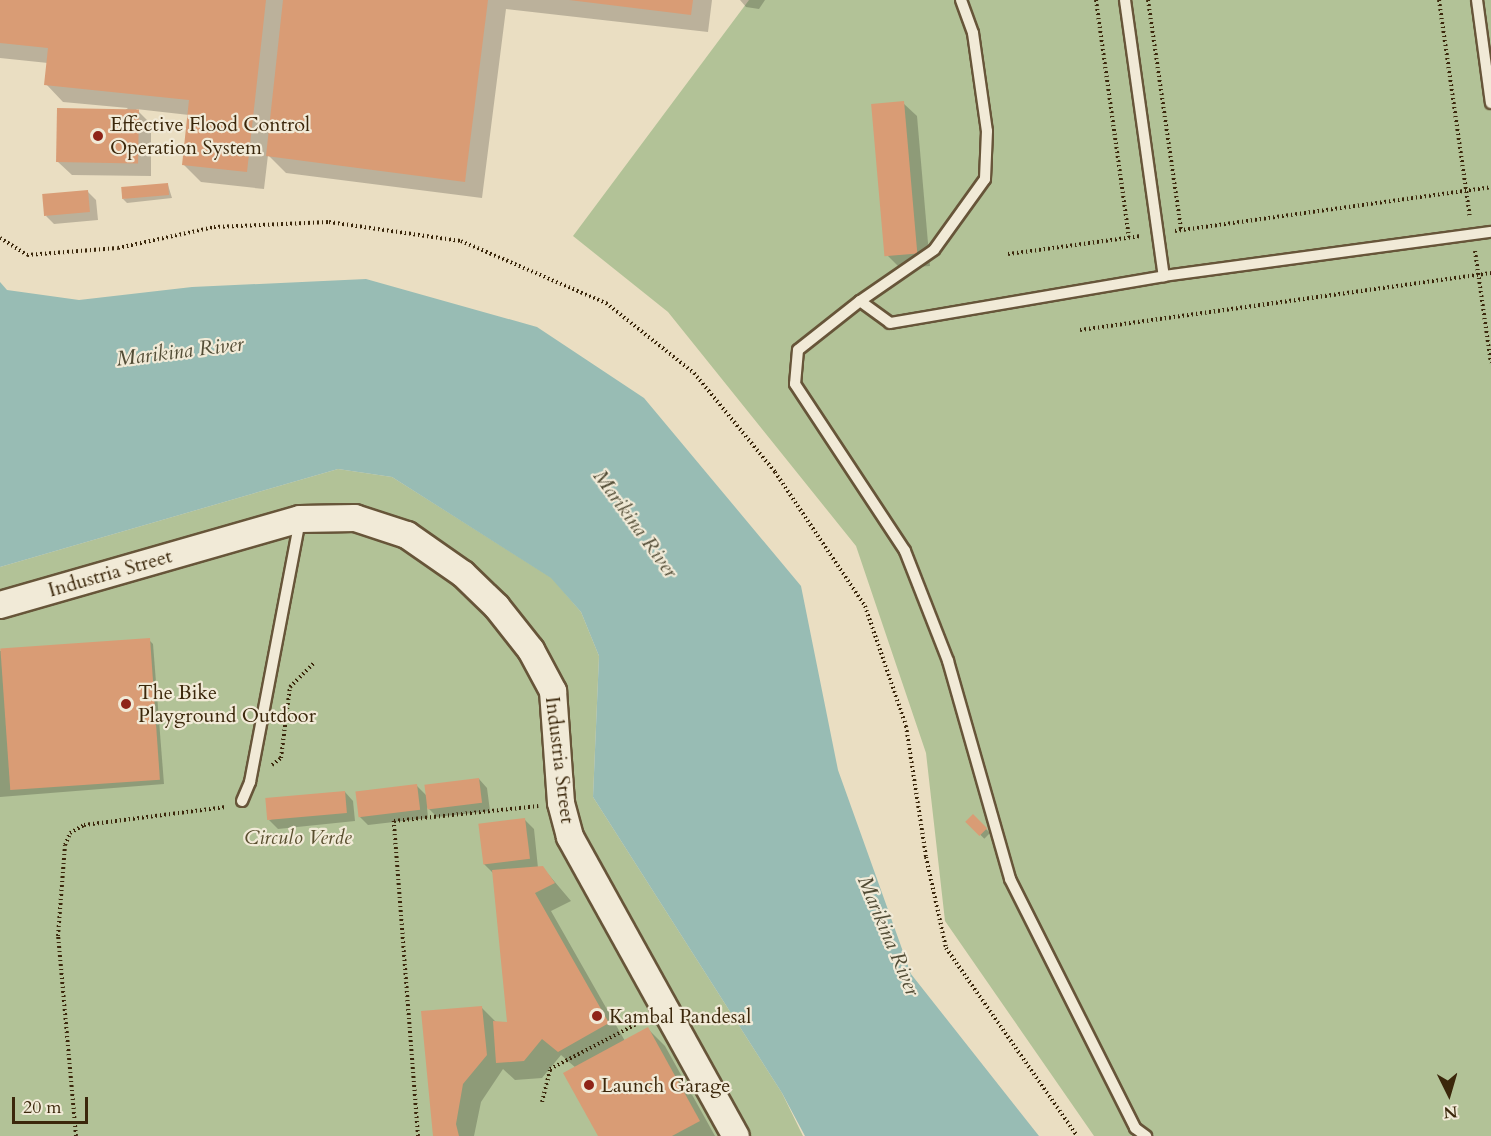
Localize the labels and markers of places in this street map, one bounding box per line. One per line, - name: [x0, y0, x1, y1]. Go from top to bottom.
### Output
- place label: Effective Flood Control Operation System: [110, 112, 310, 159]
- marker: Effective Flood Control Operation System: [91, 129, 105, 143]
- place label: The Bike Playground Outdoor: [138, 680, 316, 727]
- marker: The Bike Playground Outdoor: [119, 697, 133, 711]
- place label: Kambal Pandesal: [609, 1004, 751, 1028]
- marker: Kambal Pandesal: [590, 1009, 604, 1023]
- place label: Launch Garage: [601, 1073, 730, 1097]
- marker: Launch Garage: [582, 1078, 596, 1092]

